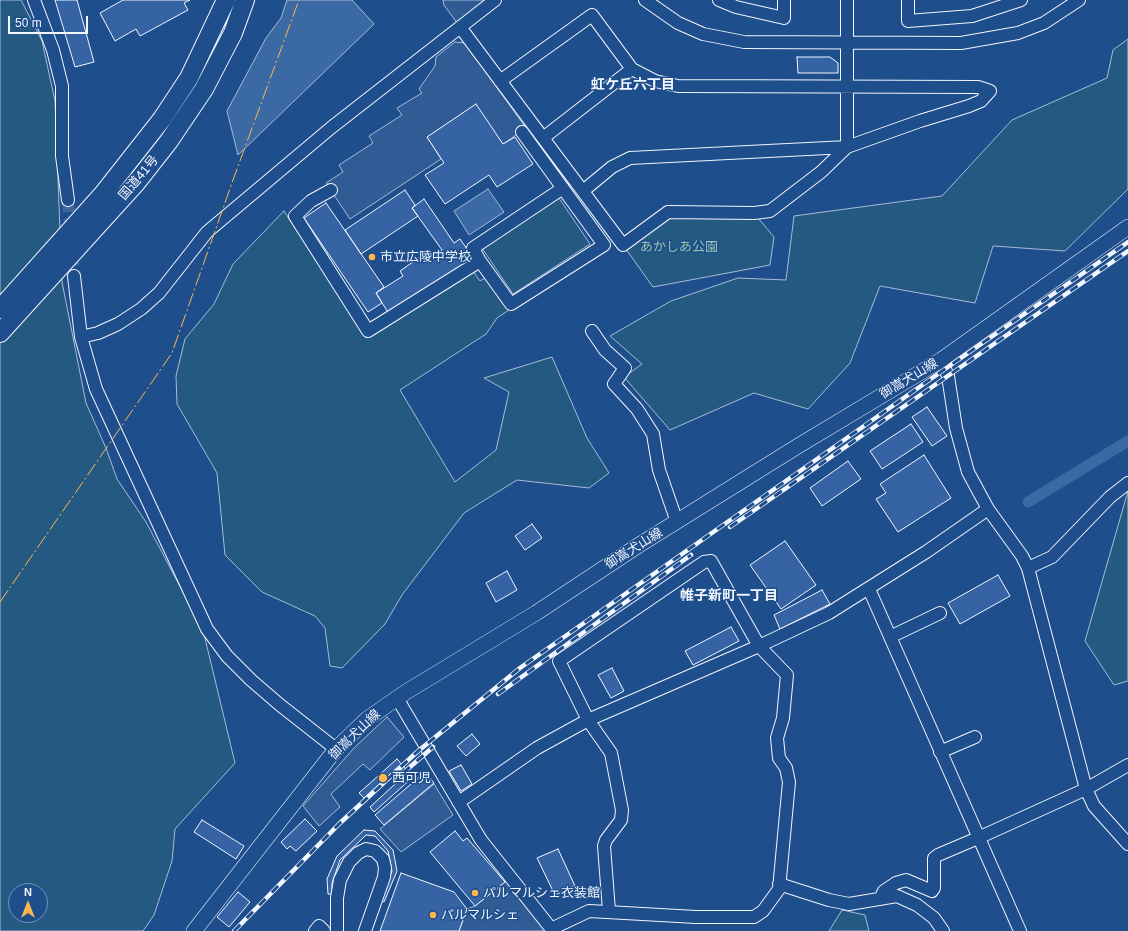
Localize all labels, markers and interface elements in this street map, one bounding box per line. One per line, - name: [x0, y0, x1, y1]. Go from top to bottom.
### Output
- scale bar: [10, 8, 90, 34]
- text: 50 m: [15, 16, 42, 30]
- district label: 虹ケ丘六丁目: [591, 77, 675, 93]
- street label: 国道41号: [116, 153, 162, 203]
- park label: あかしあ公園: [640, 239, 718, 255]
- place label: 市立広陵中学校: [380, 249, 471, 265]
- marker: 市立広陵中学校: [367, 252, 377, 262]
- street label: 御嵩犬山線: [877, 356, 941, 402]
- street label: 御嵩犬山線: [602, 525, 666, 573]
- district label: 帷子新町一丁目: [680, 588, 778, 604]
- street label: 御嵩犬山線: [326, 707, 384, 763]
- place label: 西可児: [392, 770, 431, 786]
- marker: 西可児: [377, 772, 389, 784]
- north arrow: [8, 883, 48, 923]
- place label: パルマルシェ衣装館: [483, 885, 600, 901]
- text: N: [24, 886, 32, 898]
- marker: パルマルシェ衣装館: [470, 888, 480, 898]
- place label: パルマルシェ: [441, 907, 519, 923]
- marker: パルマルシェ: [428, 910, 438, 920]

